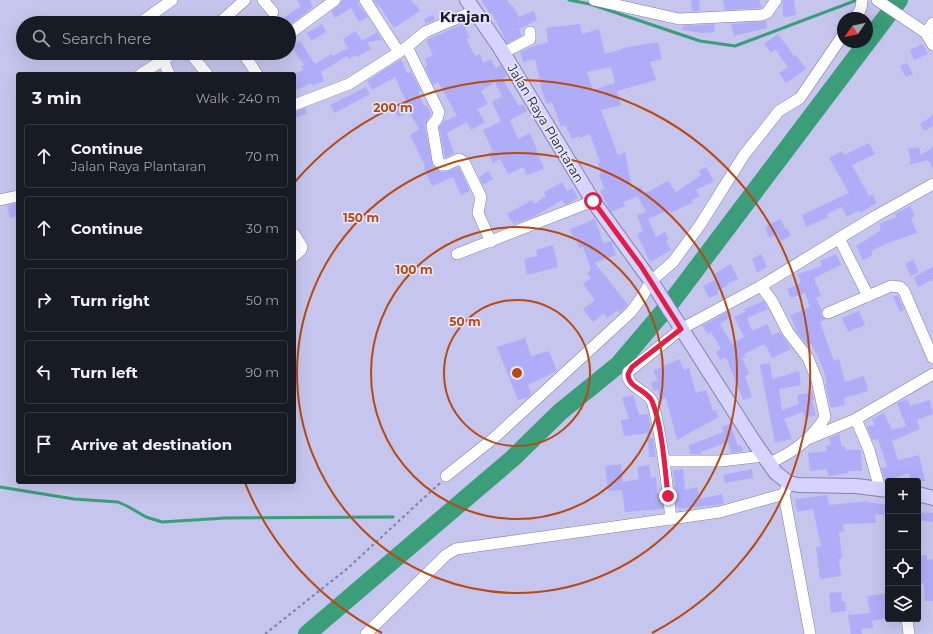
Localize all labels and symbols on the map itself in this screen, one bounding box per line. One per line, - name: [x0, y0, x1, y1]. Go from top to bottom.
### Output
- district label: Krajan: [440, 7, 490, 26]
- north arrow: [837, 12, 873, 48]
- street label: Jalan Raya Plantaran: [504, 60, 588, 185]
- text: 200 m: [373, 100, 413, 115]
- route start: [584, 192, 602, 210]
- text: 150 m: [343, 210, 379, 225]
- text: 100 m: [396, 262, 432, 277]
- text: 50 m: [449, 314, 481, 329]
- centre of rings: [510, 366, 524, 380]
- route end: [659, 487, 677, 505]

